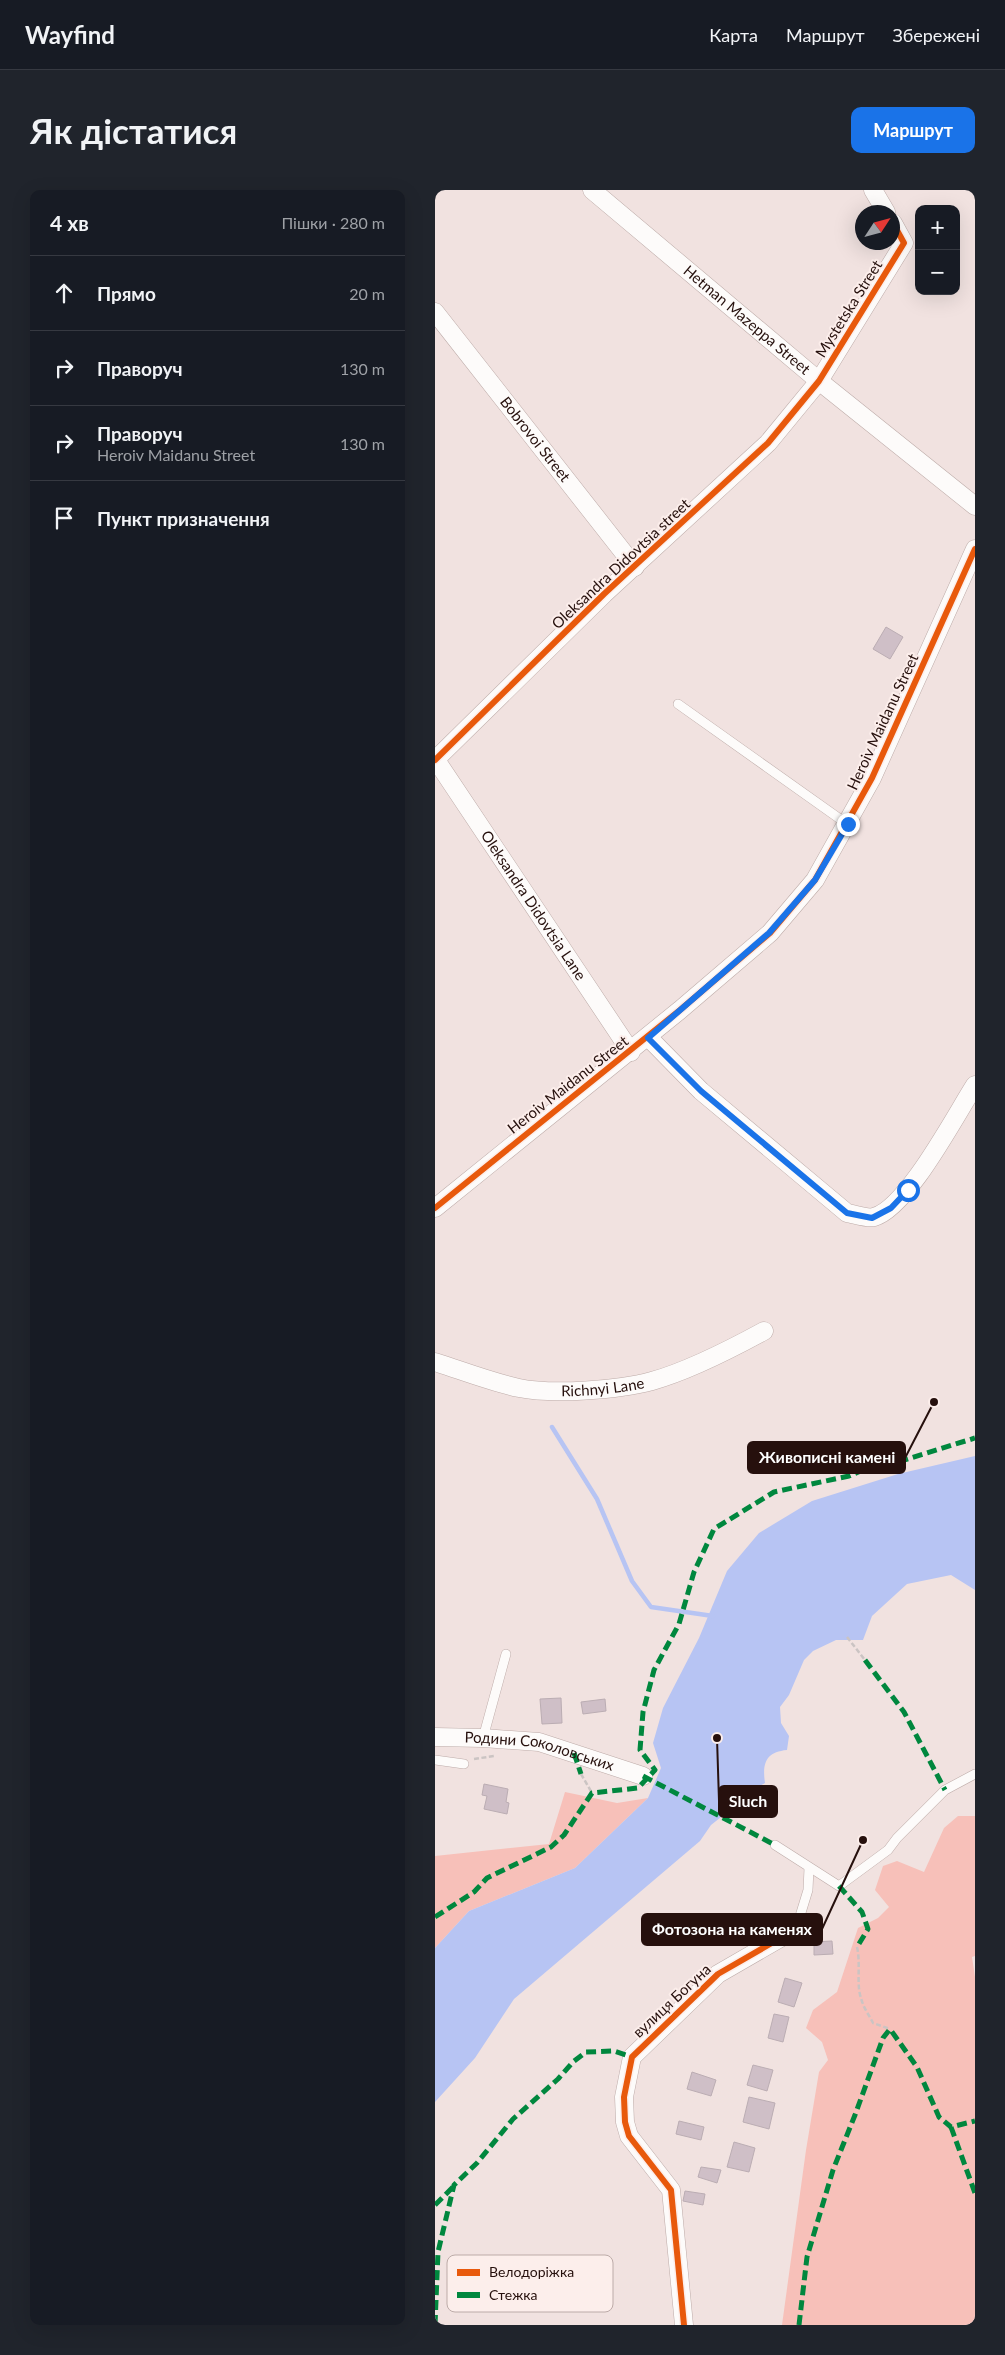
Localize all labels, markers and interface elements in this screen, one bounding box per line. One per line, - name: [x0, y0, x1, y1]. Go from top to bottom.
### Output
- text: Wayfind: [25, 20, 115, 49]
- text: Карта: [709, 24, 758, 46]
- text: Маршрут: [786, 24, 865, 46]
- text: Збережені: [893, 24, 980, 46]
- button: Маршрут: [851, 107, 975, 153]
- text: Як дістатися: [30, 109, 237, 151]
- north arrow: [855, 205, 900, 250]
- map controls: [915, 205, 960, 295]
- button: +: [915, 205, 960, 250]
- text: 4 хв: [50, 210, 89, 235]
- text: Пішки · 280 m: [281, 213, 385, 232]
- button: −: [915, 250, 960, 295]
- street label: Mystetska Street: [811, 256, 886, 360]
- street label: Hetman Mazeppa Street: [680, 261, 815, 378]
- icon: ahead: [50, 279, 78, 307]
- text: Прямо: [97, 282, 156, 305]
- text: 20 m: [349, 284, 385, 303]
- icon: right: [50, 354, 78, 382]
- text: Праворуч: [97, 357, 182, 380]
- text: 130 m: [340, 359, 385, 378]
- street label: Bobrovoi Street: [497, 393, 575, 485]
- text: Праворуч: [97, 422, 182, 445]
- icon: right: [50, 429, 78, 457]
- text: 130 m: [340, 434, 385, 453]
- text: Heroiv Maidanu Street: [97, 445, 255, 464]
- street label: Oleksandra Didovtsia street: [547, 494, 694, 632]
- icon: arrive: [50, 504, 78, 532]
- text: Пункт призначення: [97, 507, 270, 530]
- street label: Heroiv Maidanu Street: [843, 650, 922, 793]
- route end: [837, 813, 860, 836]
- street label: Oleksandra Didovtsia Lane: [478, 827, 590, 983]
- street label: Heroiv Maidanu Street: [503, 1031, 632, 1137]
- route start: [897, 1179, 920, 1202]
- street label: Richnyi Lane: [561, 1373, 646, 1399]
- callout: Живописні камені: [748, 1442, 905, 1473]
- text: Живописні камені: [759, 1447, 895, 1466]
- street label: Родини Соколовських: [464, 1728, 617, 1774]
- callout: Sluch: [719, 1786, 777, 1817]
- text: Sluch: [729, 1791, 767, 1810]
- callout: Фотозона на каменях: [642, 1914, 822, 1945]
- text: Фотозона на каменях: [652, 1919, 813, 1938]
- street label: вулиця Богуна: [629, 1960, 714, 2041]
- legend: [447, 2255, 613, 2312]
- text: Велодоріжка: [489, 2263, 574, 2280]
- text: Стежка: [489, 2286, 537, 2303]

